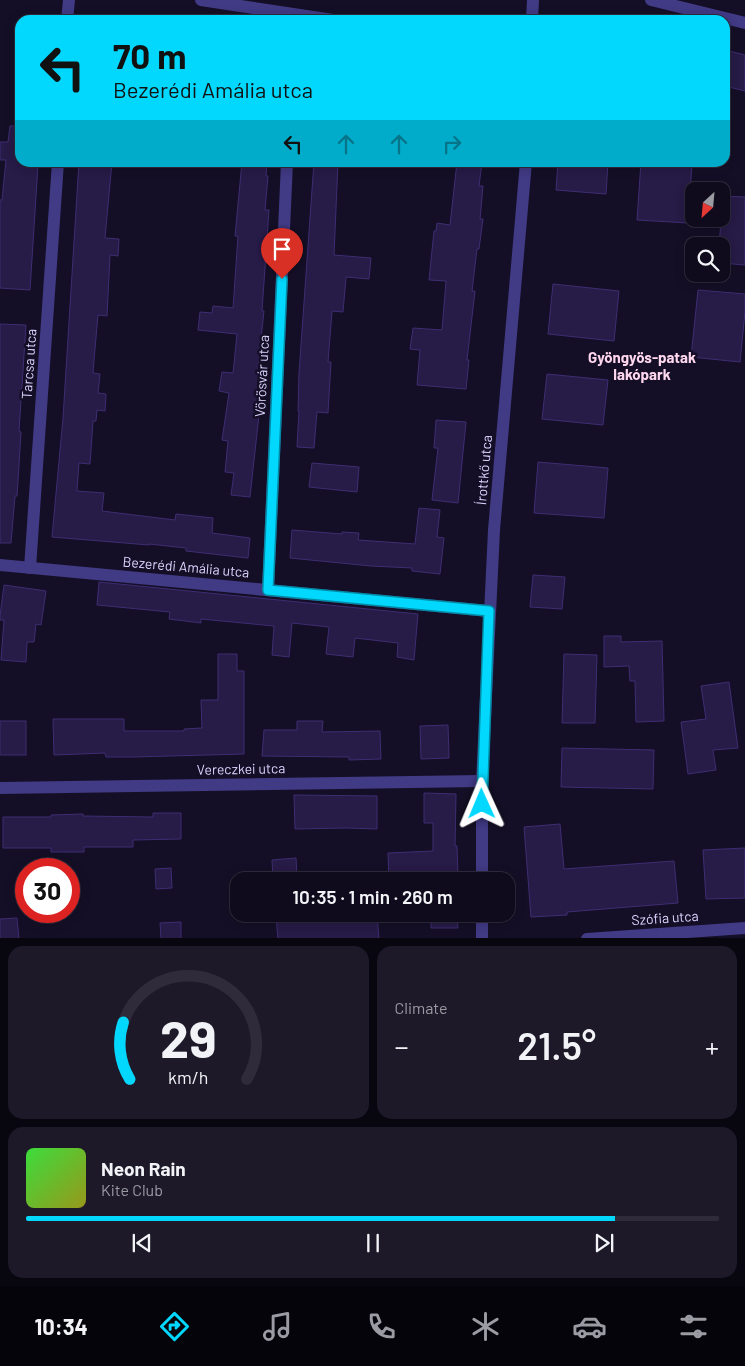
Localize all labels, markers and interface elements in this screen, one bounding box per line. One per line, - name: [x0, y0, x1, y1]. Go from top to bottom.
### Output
- text: 70 m: [113, 34, 187, 76]
- icon: left: [30, 35, 95, 100]
- text: Bezerédi Amália utca: [113, 76, 313, 102]
- icon: left: [279, 130, 307, 158]
- icon: ahead: [332, 130, 360, 158]
- icon: ahead: [385, 130, 413, 158]
- icon: right: [438, 130, 466, 158]
- north arrow: [685, 182, 730, 228]
- map controls: [685, 182, 730, 282]
- pin: [261, 228, 303, 279]
- icon: arrive: [268, 235, 296, 263]
- button: search: [685, 237, 730, 282]
- street label: Tarcsa utca: [18, 328, 39, 400]
- street label: Vörösvár utca: [251, 334, 272, 417]
- district label: Gyöngyös-patak lakópark: [588, 348, 696, 383]
- street label: Írottkő utca: [472, 434, 495, 506]
- street label: Bezerédi Amália utca: [122, 552, 250, 581]
- street label: Vereczkei utca: [197, 759, 285, 778]
- position arrow: [455, 777, 507, 829]
- speed limit sign: 30: [15, 858, 80, 923]
- text: 10:35 · 1 min · 260 m: [292, 885, 453, 908]
- street label: Szófia utca: [631, 907, 699, 928]
- text: Climate: [395, 998, 447, 1017]
- text: 29: [160, 1006, 217, 1068]
- text: 21.5°: [517, 1022, 596, 1068]
- text: −: [395, 1029, 409, 1063]
- text: +: [705, 1029, 719, 1063]
- text: km/h: [168, 1066, 208, 1088]
- text: Neon Rain: [101, 1157, 186, 1180]
- text: Kite Club: [101, 1180, 163, 1199]
- icon: previous: [128, 1229, 156, 1257]
- icon: pause: [359, 1229, 387, 1257]
- icon: next: [590, 1229, 618, 1257]
- icon: directions: [157, 1309, 192, 1344]
- icon: music: [260, 1309, 295, 1344]
- icon: phone: [364, 1309, 399, 1344]
- icon: climate: [468, 1309, 503, 1344]
- icon: car: [572, 1309, 607, 1344]
- icon: filters: [676, 1309, 711, 1344]
- text: 10:34: [34, 1313, 88, 1339]

